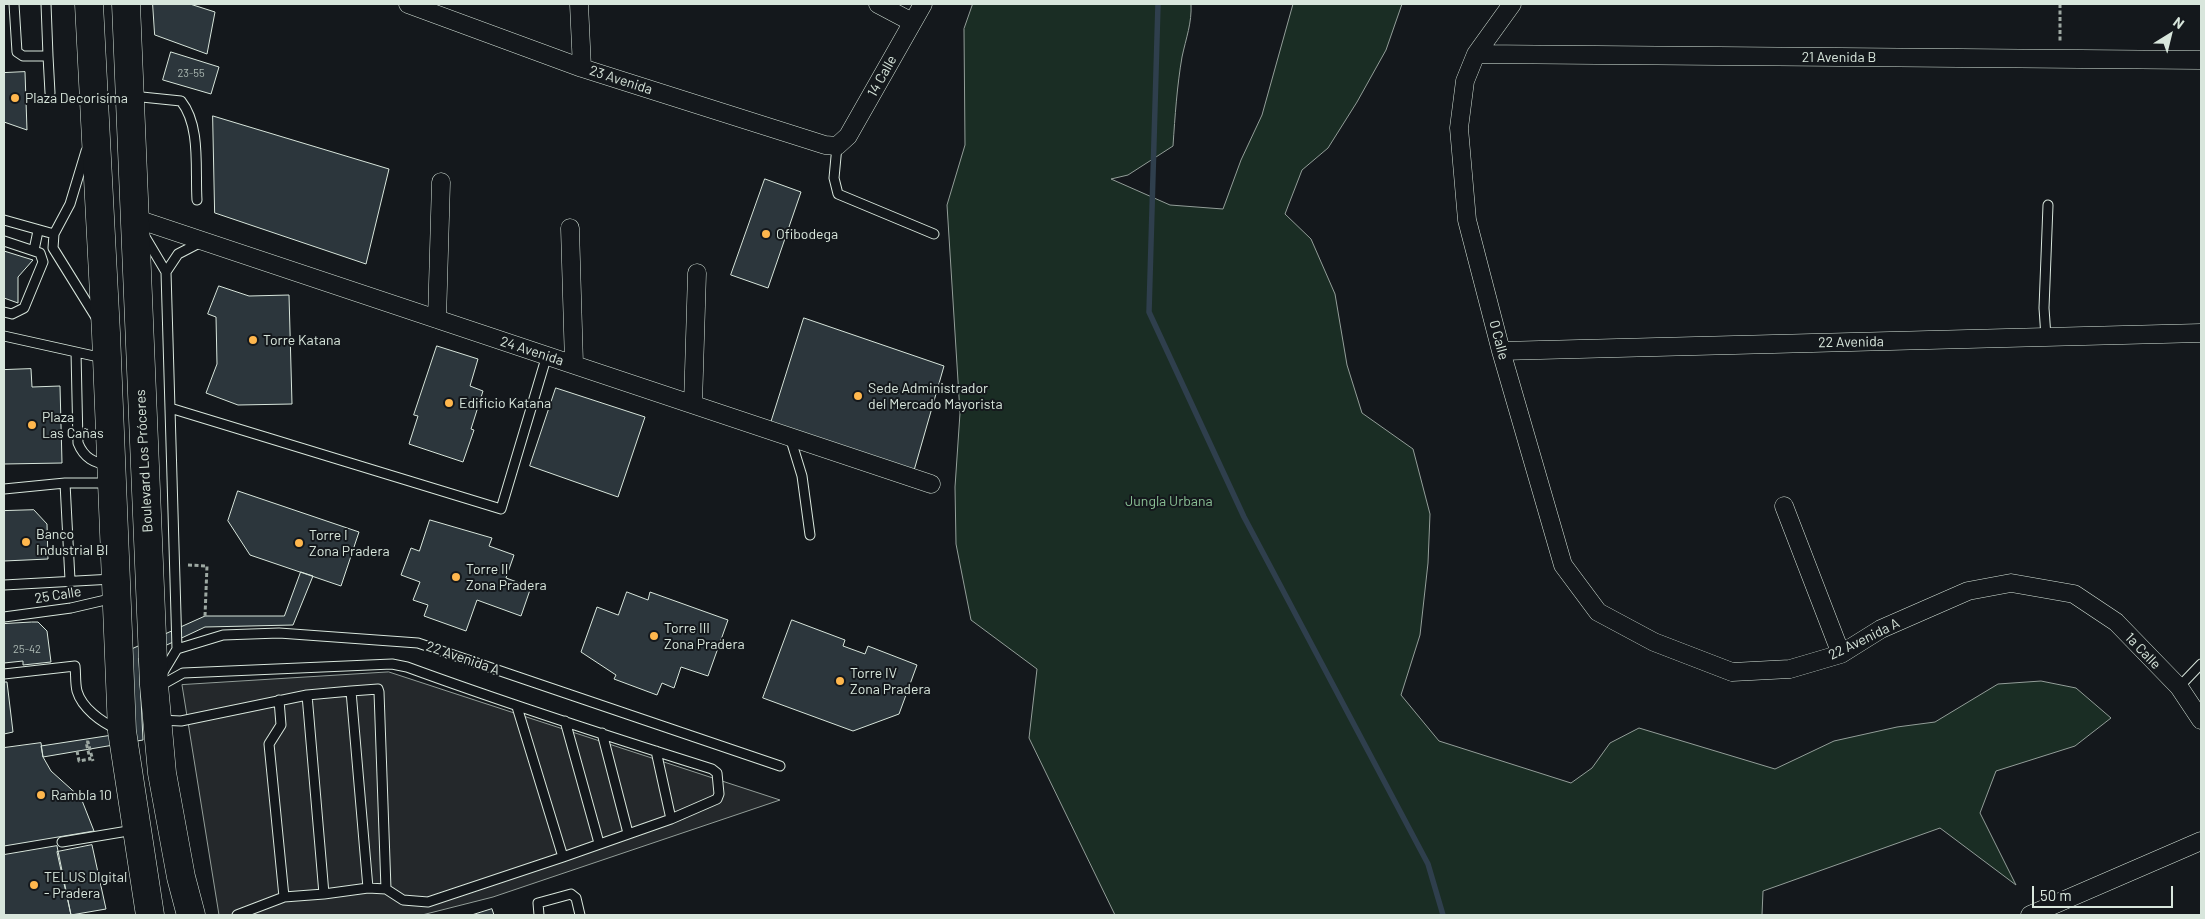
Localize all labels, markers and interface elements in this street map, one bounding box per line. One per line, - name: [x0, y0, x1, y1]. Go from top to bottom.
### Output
- north arrow: [2145, 10, 2195, 60]
- text: N: [2170, 13, 2188, 32]
- street label: 21 Avenida B: [1802, 49, 1876, 65]
- street label: 14 Calle: [864, 52, 900, 100]
- street label: 23 Avenida: [587, 62, 655, 98]
- house number: 23-55: [177, 66, 205, 80]
- place label: Plaza Decorisíma: [25, 90, 128, 106]
- marker: Plaza Decorisíma: [9, 92, 21, 104]
- place label: Ofibodega: [776, 226, 838, 242]
- marker: Ofibodega: [760, 228, 772, 240]
- street label: 0 Calle: [1486, 318, 1512, 362]
- place label: Torre Katana: [263, 332, 341, 348]
- street label: 24 Avenida: [498, 333, 566, 369]
- street label: 22 Avenida: [1818, 333, 1884, 351]
- marker: Torre Katana: [247, 334, 259, 346]
- place label: Sede Administrador del Mercado Mayorista: [868, 380, 1003, 412]
- street label: Boulevard Los Próceres: [132, 389, 156, 533]
- marker: Sede Administrador del Mercado Mayorista: [852, 390, 864, 402]
- place label: Edificio Katana: [459, 395, 551, 411]
- marker: Edificio Katana: [443, 397, 455, 409]
- place label: Plaza Las Cañas: [42, 409, 104, 442]
- marker: Plaza Las Cañas: [26, 419, 38, 431]
- park label: Jungla Urbana: [1125, 493, 1213, 509]
- place label: Banco Industrial BI: [36, 526, 108, 558]
- place label: Torre I Zona Pradera: [309, 527, 390, 560]
- marker: Banco Industrial BI: [20, 536, 32, 548]
- marker: Torre I Zona Pradera: [293, 537, 305, 549]
- place label: Torre II Zona Pradera: [466, 561, 547, 594]
- marker: Torre II Zona Pradera: [450, 571, 462, 583]
- street label: 25 Calle: [33, 583, 83, 607]
- street label: 22 Avenida A: [1826, 615, 1902, 663]
- place label: Torre III Zona Pradera: [664, 620, 745, 652]
- street label: 1a Calle: [2122, 629, 2164, 673]
- marker: Torre III Zona Pradera: [648, 630, 660, 642]
- street label: 22 Avenida A: [424, 638, 502, 678]
- house number: 25-42: [13, 642, 41, 656]
- place label: Torre IV Zona Pradera: [850, 665, 931, 698]
- marker: Torre IV Zona Pradera: [834, 675, 846, 687]
- place label: Rambla 10: [51, 787, 112, 803]
- marker: Rambla 10: [35, 789, 47, 801]
- place label: TELUS DIgital - Pradera: [44, 869, 127, 902]
- scale bar: [2035, 876, 2176, 908]
- marker: TELUS DIgital - Pradera: [28, 879, 40, 891]
- text: 50 m: [2040, 886, 2072, 904]

